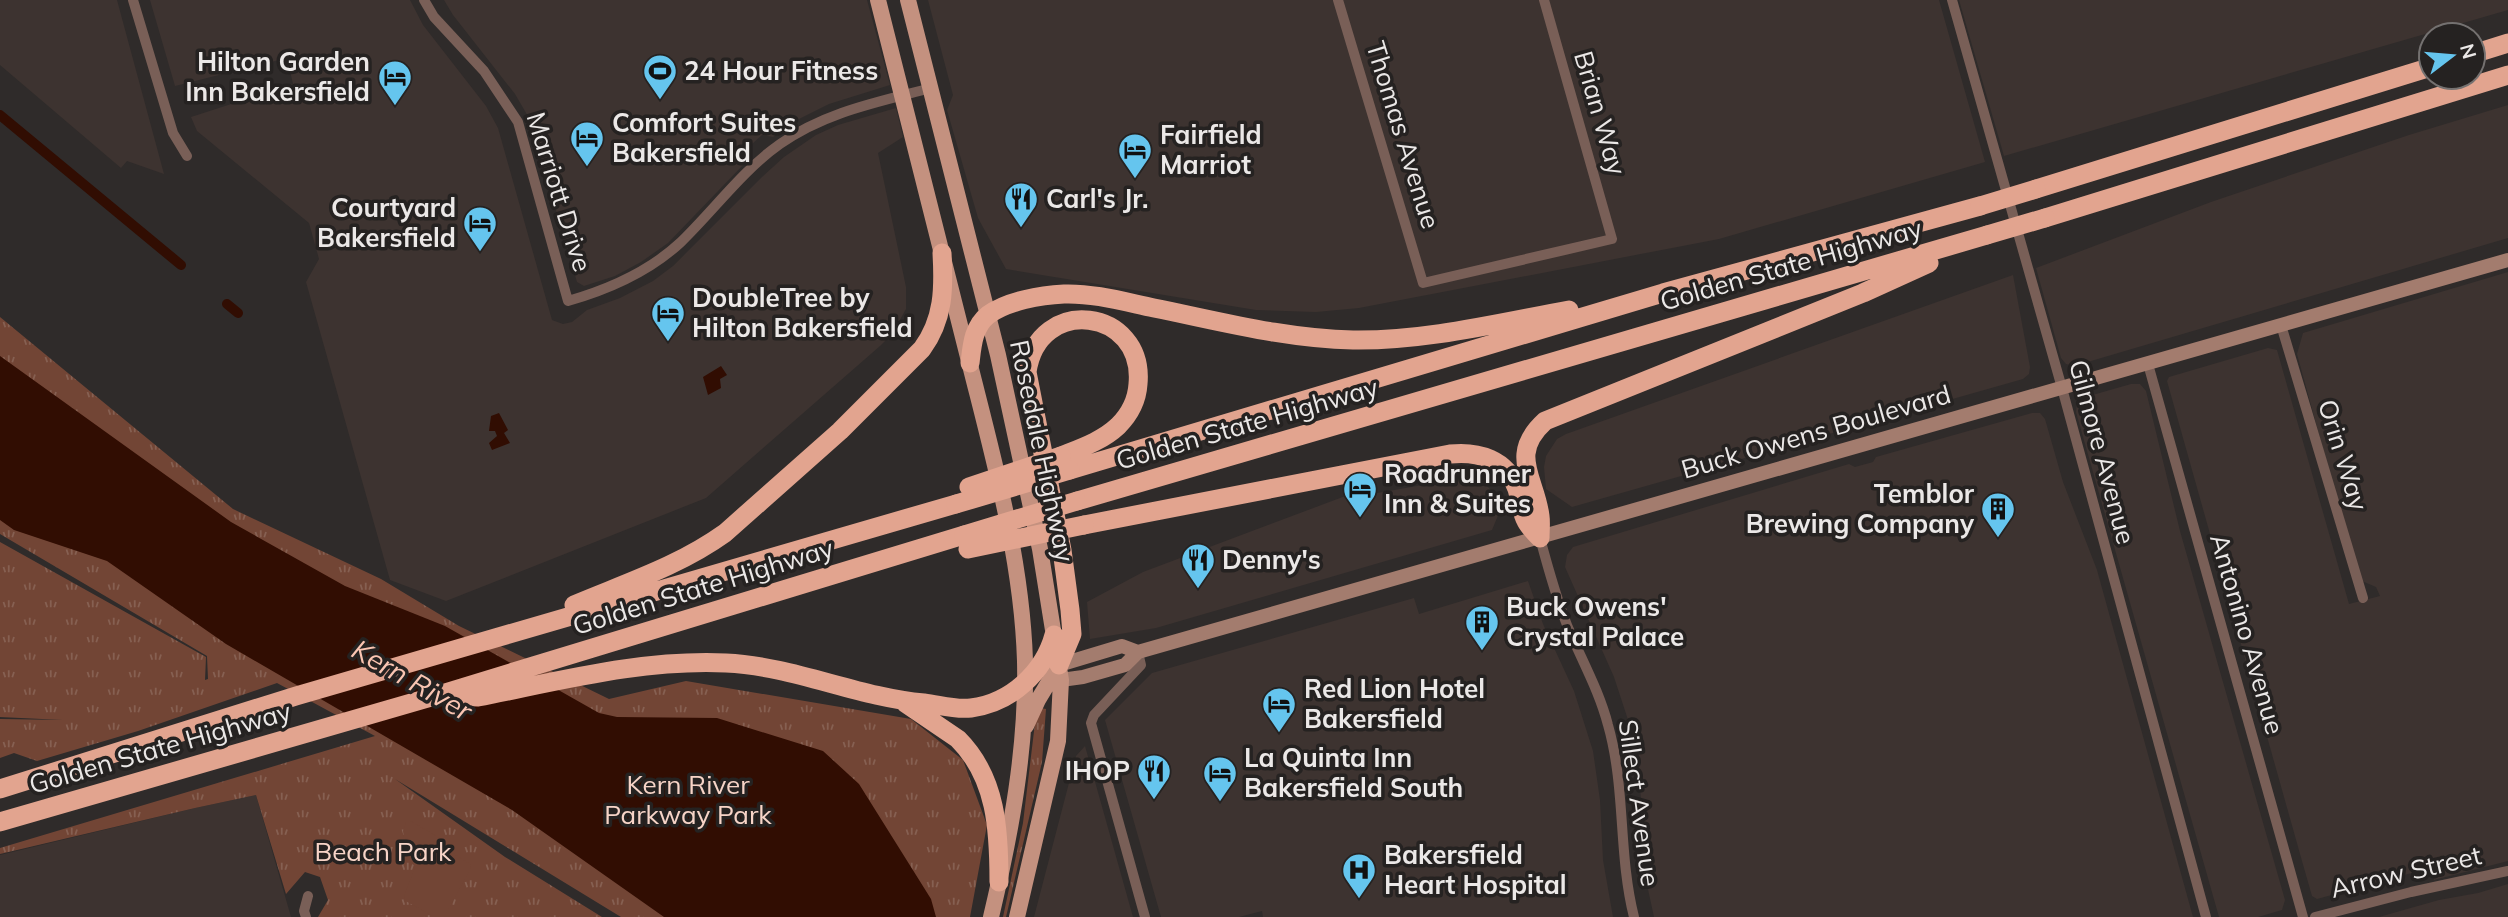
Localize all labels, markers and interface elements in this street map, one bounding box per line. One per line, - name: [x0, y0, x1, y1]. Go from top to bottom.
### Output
- north arrow: [2417, 21, 2487, 91]
- street label: Thomas Avenue: [1359, 37, 1448, 233]
- text: N: [2455, 41, 2482, 62]
- place label: Hilton Garden Inn Bakersfield: [185, 45, 370, 108]
- street label: Brian Way: [1567, 47, 1634, 179]
- sports icon: 24 Hour Fitness: [641, 52, 679, 101]
- place label: 24 Hour Fitness: [684, 54, 878, 87]
- hotel icon: Hilton Garden Inn Bakersfield: [376, 58, 414, 107]
- place label: Comfort Suites Bakersfield: [612, 106, 796, 169]
- street label: Marriott Drive: [520, 108, 599, 276]
- place label: Fairfield Marriot: [1160, 118, 1262, 181]
- hotel icon: Comfort Suites Bakersfield: [568, 119, 606, 168]
- hotel icon: Fairfield Marriot: [1116, 131, 1154, 180]
- restaurant icon: Carl's Jr.: [1002, 180, 1040, 229]
- place label: Carl's Jr.: [1046, 182, 1148, 215]
- place label: Courtyard Bakersfield: [317, 191, 456, 254]
- hotel icon: Courtyard Bakersfield: [461, 204, 499, 253]
- street label: Golden State Highway: [1656, 211, 1926, 318]
- place label: DoubleTree by Hilton Bakersfield: [692, 281, 913, 344]
- hotel icon: DoubleTree by Hilton Bakersfield: [649, 294, 687, 343]
- street label: Rosedale Highway: [1003, 337, 1082, 565]
- street label: Gilmore Avenue: [2062, 356, 2143, 548]
- street label: Golden State Highway: [1112, 370, 1382, 477]
- street label: Buck Owens Boulevard: [1677, 377, 1954, 486]
- street label: Orin Way: [2311, 395, 2376, 515]
- place label: Roadrunner Inn & Suites: [1384, 457, 1532, 520]
- hotel icon: Roadrunner Inn & Suites: [1341, 470, 1379, 519]
- place label: Temblor Brewing Company: [1746, 477, 1975, 540]
- building icon: Temblor Brewing Company: [1979, 490, 2017, 539]
- street label: Antonino Avenue: [2203, 530, 2292, 738]
- street label: Golden State Highway: [568, 531, 837, 642]
- restaurant icon: Denny's: [1179, 541, 1217, 590]
- place label: Denny's: [1222, 543, 1321, 576]
- place label: Buck Owens' Crystal Palace: [1506, 590, 1684, 653]
- building icon: Buck Owens' Crystal Palace: [1463, 603, 1501, 652]
- water label: Kern River: [346, 631, 480, 729]
- place label: Red Lion Hotel Bakersfield: [1304, 672, 1485, 735]
- hotel icon: Red Lion Hotel Bakersfield: [1260, 685, 1298, 734]
- street label: Golden State Highway: [25, 694, 295, 801]
- street label: Sillect Avenue: [1611, 717, 1668, 889]
- place label: La Quinta Inn Bakersfield South: [1244, 741, 1463, 804]
- restaurant icon: IHOP: [1135, 752, 1173, 801]
- place label: IHOP: [1065, 754, 1130, 787]
- hotel icon: La Quinta Inn Bakersfield South: [1201, 754, 1239, 803]
- park label: Kern River Parkway Park: [604, 768, 772, 831]
- park label: Beach Park: [314, 835, 452, 868]
- place label: Bakersfield Heart Hospital: [1384, 838, 1567, 901]
- street label: Arrow Street: [2327, 838, 2485, 905]
- hospital icon: Bakersfield Heart Hospital: [1340, 851, 1378, 900]

